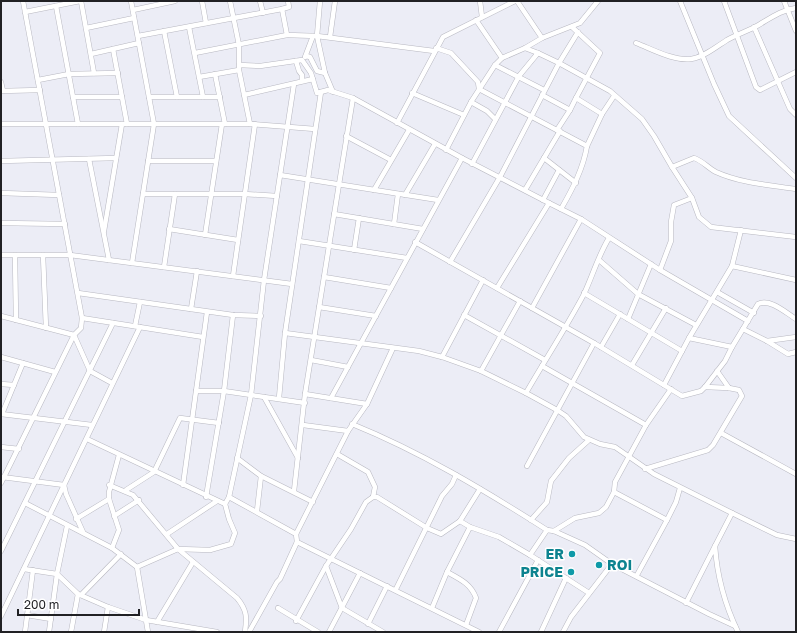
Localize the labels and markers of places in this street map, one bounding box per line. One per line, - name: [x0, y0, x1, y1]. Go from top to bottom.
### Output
- place label: ER: [546, 545, 564, 562]
- marker: ER: [567, 549, 577, 559]
- place label: ROI: [607, 556, 632, 573]
- marker: ROI: [594, 560, 604, 570]
- place label: PRICE: [520, 563, 563, 580]
- marker: PRICE: [566, 567, 576, 577]

